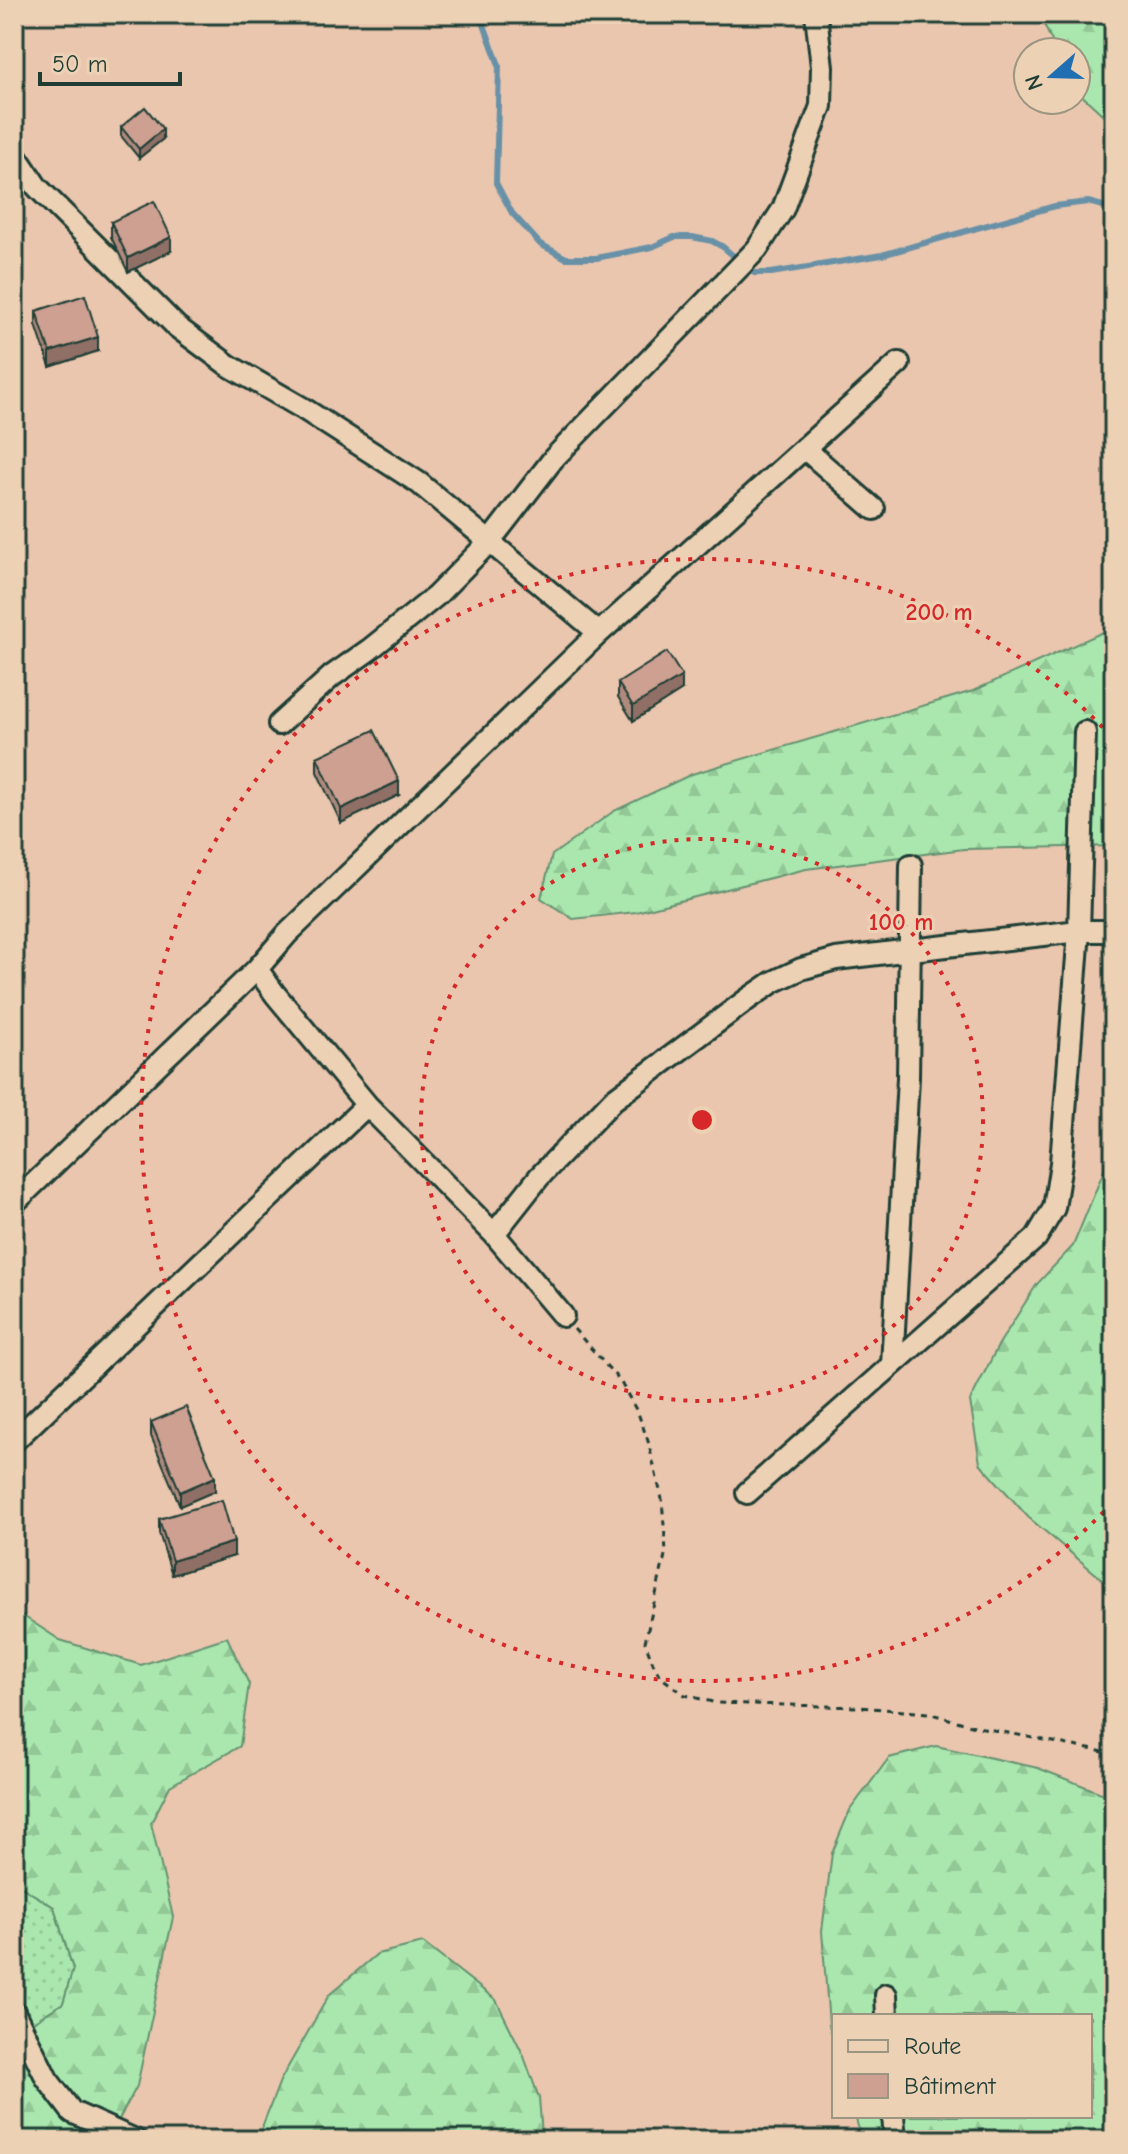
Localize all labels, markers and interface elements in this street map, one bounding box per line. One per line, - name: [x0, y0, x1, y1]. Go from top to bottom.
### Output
- scale bar: [40, 36, 180, 86]
- north arrow: [1012, 36, 1092, 116]
- text: 50 m: [52, 50, 108, 78]
- text: N: [1019, 71, 1049, 94]
- text: 200 m: [905, 598, 973, 626]
- text: 100 m: [869, 908, 933, 936]
- centre of rings: [688, 1106, 716, 1134]
- legend: [832, 2014, 1092, 2118]
- text: Route: [904, 2032, 961, 2060]
- text: Bâtiment: [904, 2072, 997, 2100]

